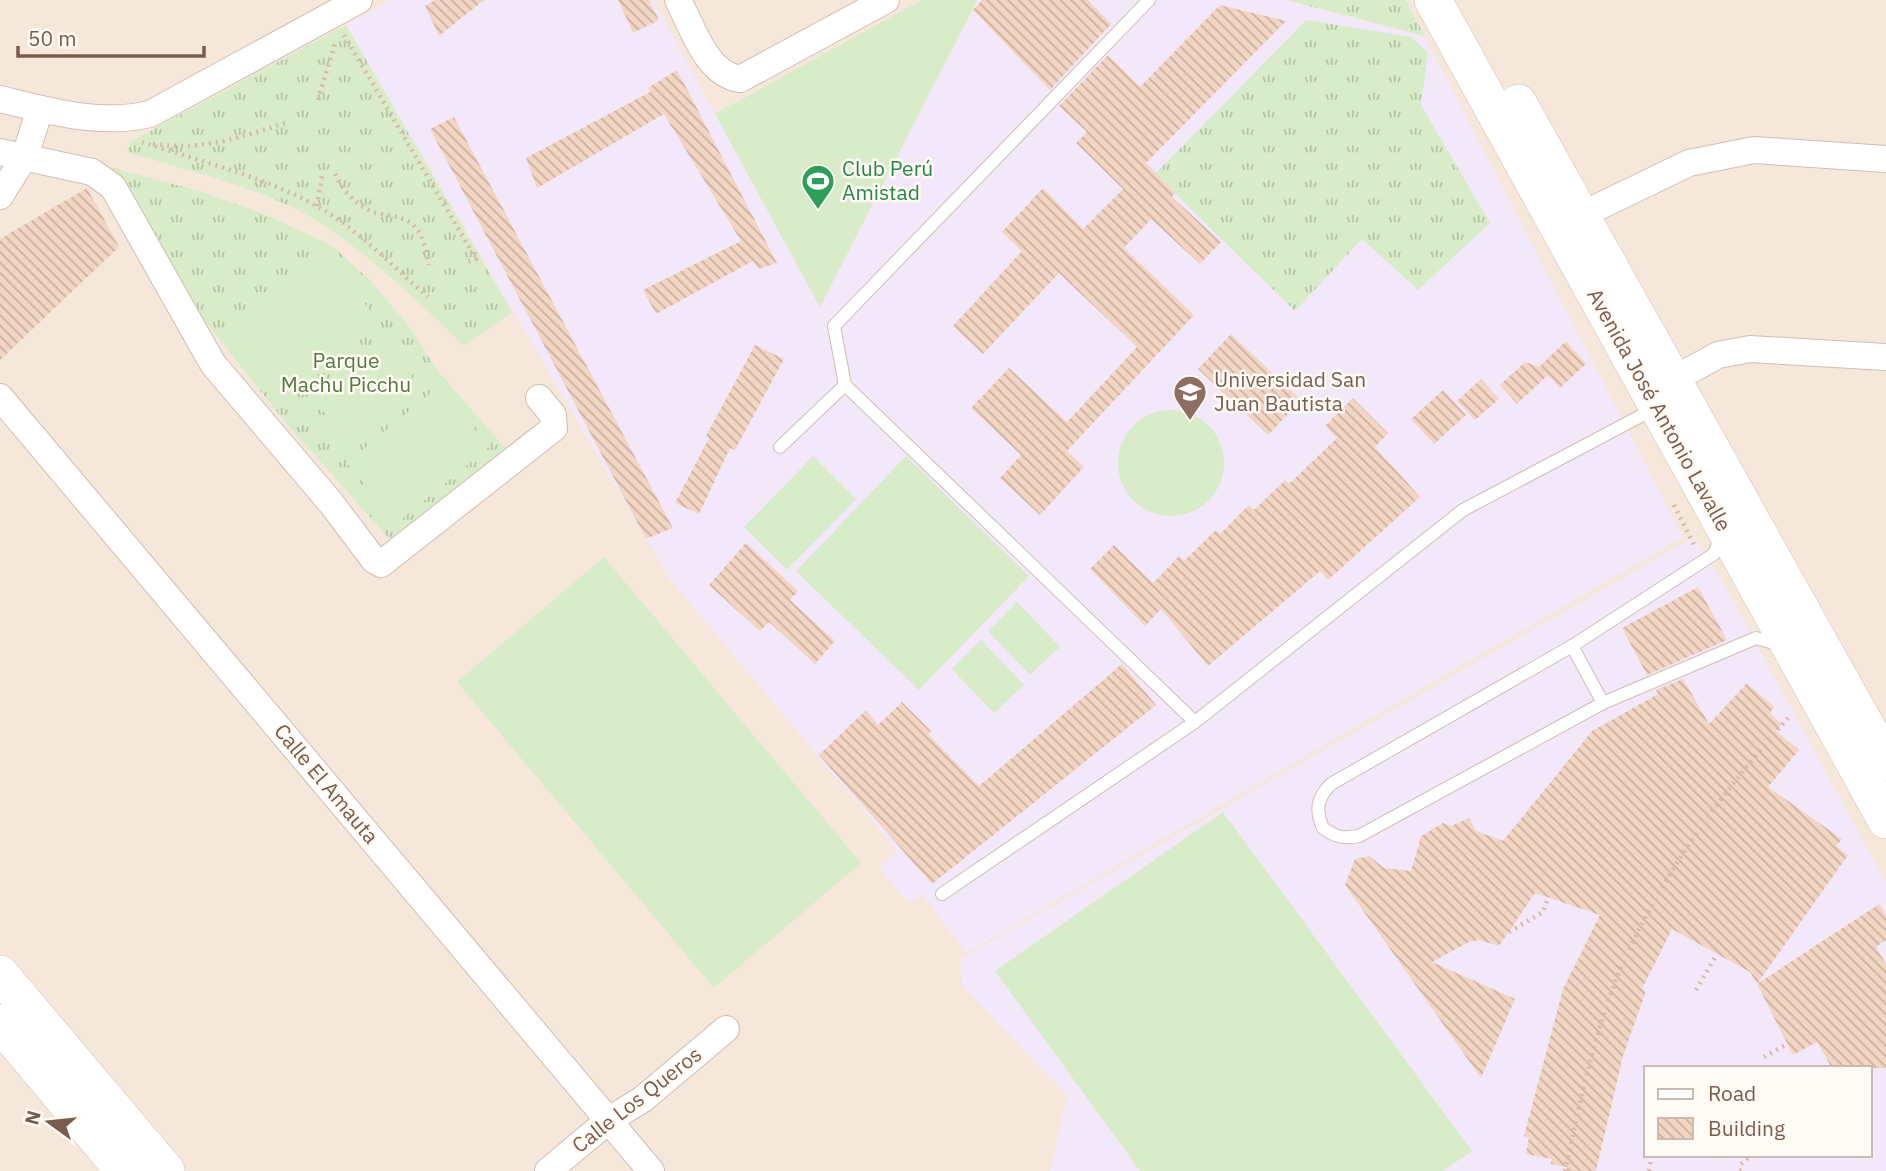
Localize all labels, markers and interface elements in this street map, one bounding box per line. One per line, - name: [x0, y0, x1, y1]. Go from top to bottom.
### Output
- scale bar: [18, 14, 203, 58]
- text: 50 m: [28, 24, 77, 52]
- place label: Club Perú Amistad: [842, 154, 933, 206]
- sports icon: Club Perú Amistad: [799, 162, 837, 211]
- street label: Avenida José Antonio Lavalle: [1581, 283, 1738, 536]
- park label: Parque Machu Picchu: [281, 346, 411, 398]
- place label: Universidad San Juan Bautista: [1214, 365, 1366, 417]
- school or university icon: Universidad San Juan Bautista: [1171, 373, 1209, 422]
- street label: Calle El Amauta: [268, 717, 385, 849]
- street label: Calle Los Queros: [566, 1040, 707, 1159]
- legend: [1644, 1066, 1872, 1157]
- text: Road: [1708, 1079, 1756, 1107]
- north arrow: [14, 1087, 84, 1157]
- text: N: [19, 1108, 46, 1127]
- text: Building: [1708, 1114, 1785, 1142]

